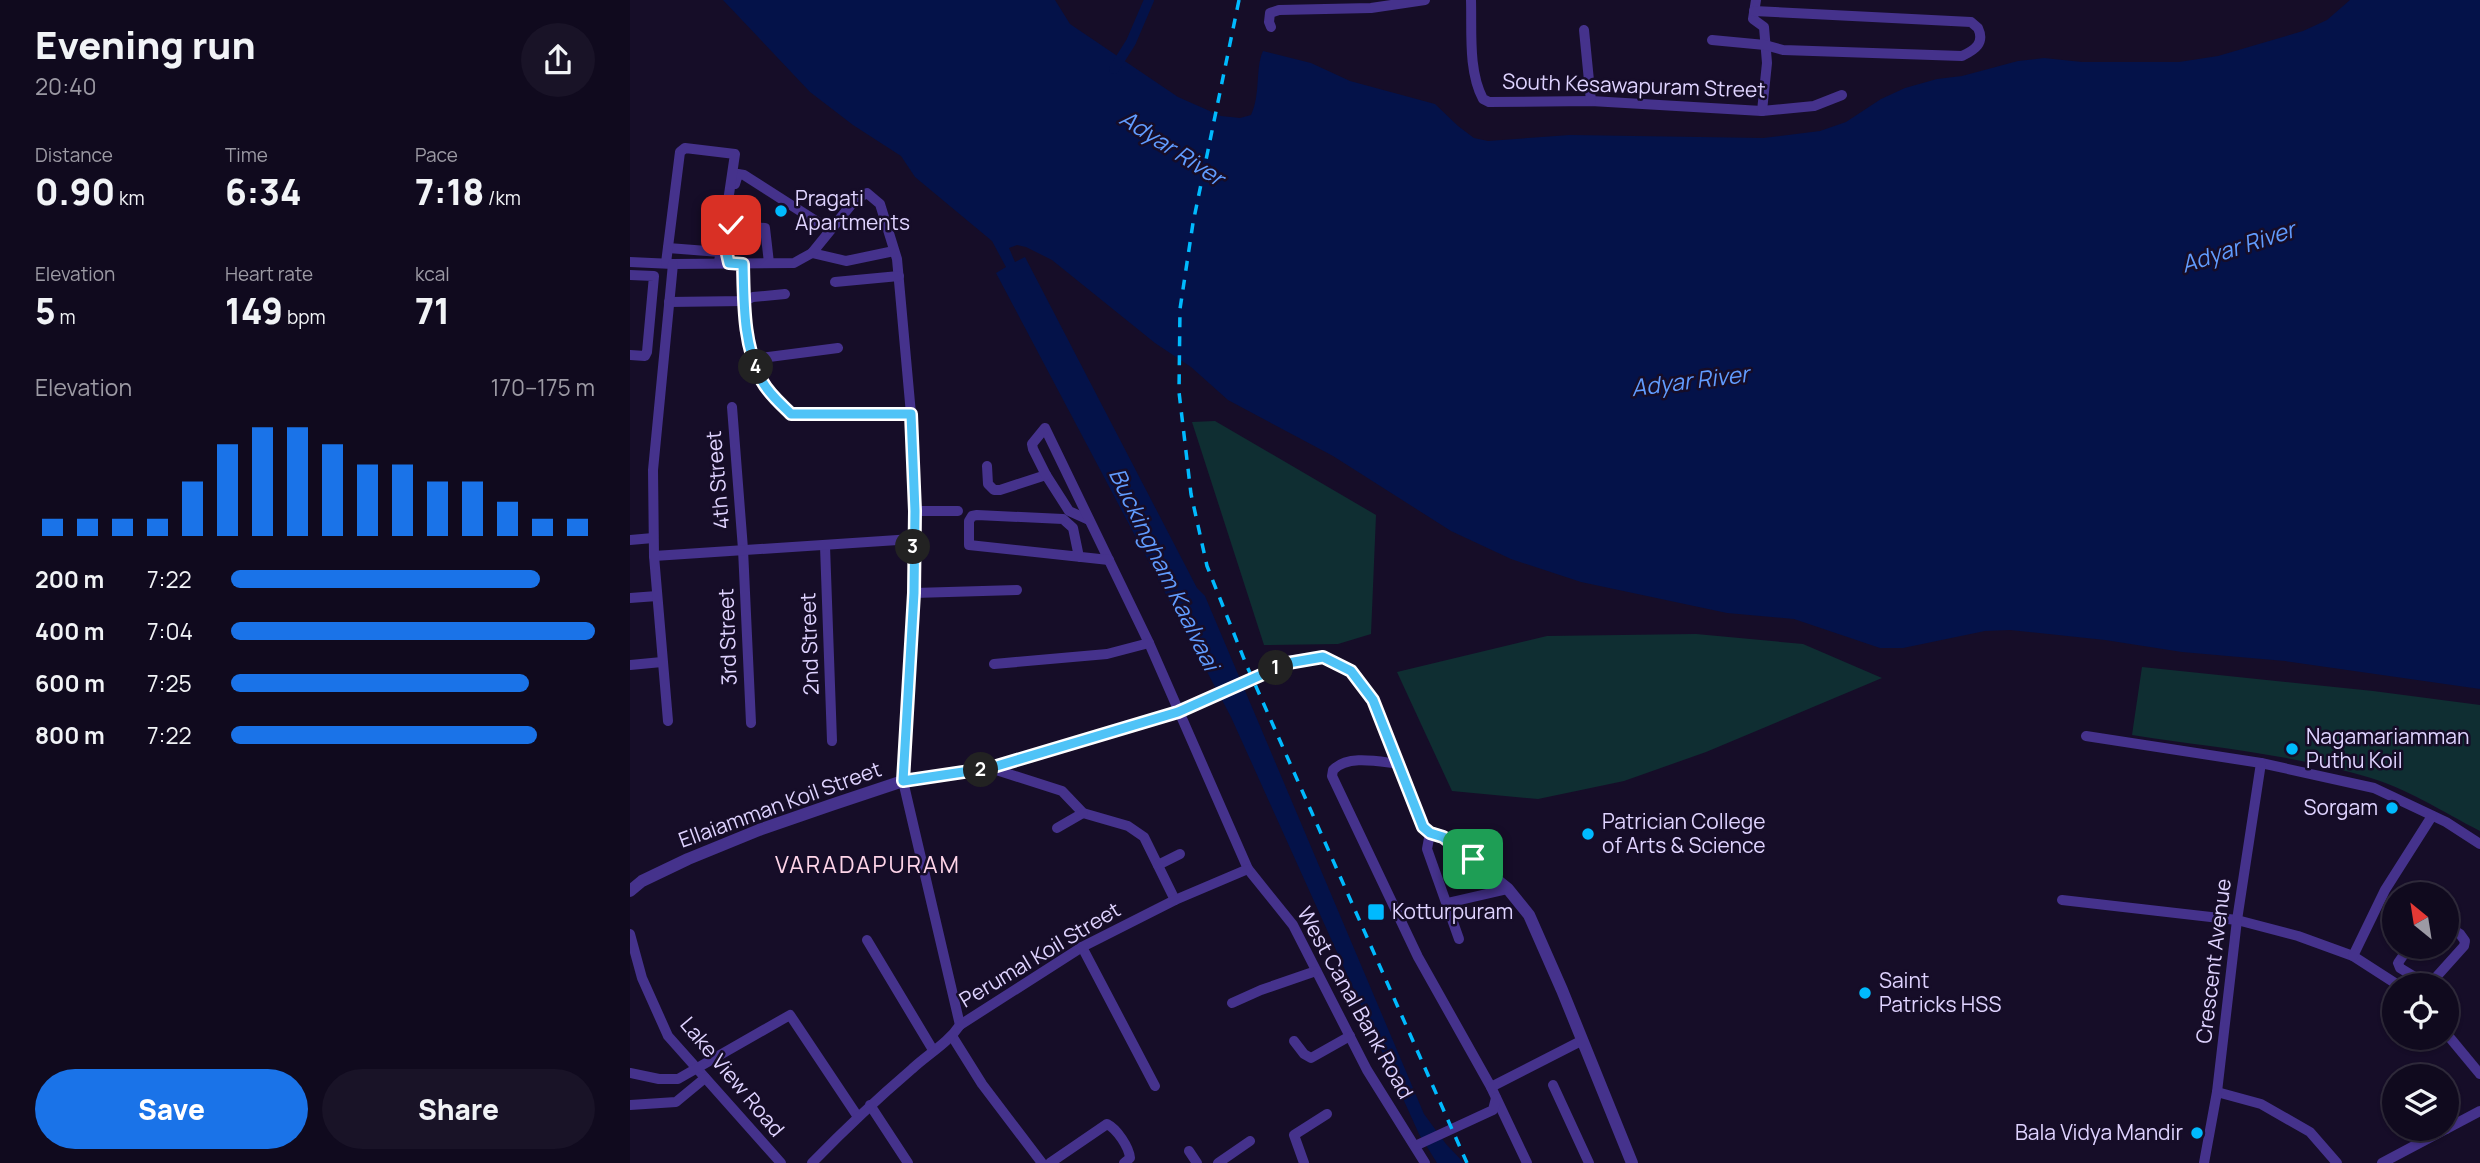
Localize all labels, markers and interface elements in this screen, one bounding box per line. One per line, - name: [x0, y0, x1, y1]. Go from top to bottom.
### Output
- text: Evening run: [35, 18, 256, 70]
- button: share: [521, 23, 595, 97]
- street label: South Kesawapuram Street: [1502, 66, 1766, 104]
- text: 20:40: [35, 70, 97, 102]
- water label: Adyar River: [1114, 102, 1233, 194]
- text: Distance: [35, 142, 113, 168]
- text: Time: [225, 142, 268, 168]
- text: Pace: [415, 142, 458, 168]
- text: 0.90: [35, 168, 115, 216]
- text: 6:34: [225, 168, 301, 216]
- text: 7:18: [415, 168, 484, 216]
- place label: Pragati Apartments: [795, 184, 910, 236]
- text: km: [115, 185, 145, 211]
- text: /km: [484, 185, 521, 211]
- pin: [701, 195, 761, 255]
- marker: Pragati Apartments: [773, 203, 789, 219]
- icon: check: [712, 206, 750, 244]
- water label: Adyar River: [2176, 212, 2301, 280]
- text: Elevation: [35, 261, 115, 287]
- text: Heart rate: [225, 261, 313, 287]
- text: kcal: [415, 261, 450, 287]
- text: 5: [35, 287, 56, 335]
- text: 149: [225, 287, 283, 335]
- text: 71: [415, 287, 450, 335]
- text: m: [56, 304, 76, 330]
- text: bpm: [283, 304, 326, 330]
- pin: 4: [738, 350, 774, 384]
- text: 4: [750, 353, 761, 379]
- water label: Adyar River: [1629, 357, 1753, 403]
- text: Elevation: [35, 371, 132, 403]
- text: 170–175 m: [491, 371, 595, 403]
- street label: 4th Street: [699, 429, 735, 531]
- water label: Buckingham Kaalvaai: [1102, 462, 1229, 678]
- pin: 3: [896, 530, 930, 564]
- text: 3: [907, 533, 918, 559]
- text: 200 m: [35, 563, 104, 595]
- text: 7:22: [147, 563, 192, 595]
- street label: 3rd Street: [711, 588, 743, 686]
- street label: 2nd Street: [793, 592, 825, 696]
- text: 400 m: [35, 615, 105, 647]
- text: 7:04: [147, 615, 193, 647]
- pin: 1: [1258, 650, 1294, 686]
- text: 1: [1271, 654, 1280, 680]
- text: 600 m: [35, 667, 105, 699]
- text: 7:25: [147, 667, 192, 699]
- text: 800 m: [35, 719, 105, 751]
- text: 7:22: [147, 719, 192, 751]
- place label: Nagamariamman Puthu Koil: [2306, 722, 2470, 774]
- marker: Nagamariamman Puthu Koil: [2284, 741, 2300, 757]
- pin: 2: [964, 752, 998, 788]
- street label: Ellaiamman Koil Street: [674, 754, 885, 854]
- text: 2: [975, 756, 986, 782]
- place label: Sorgam: [2304, 793, 2378, 821]
- marker: Sorgam: [2384, 800, 2400, 816]
- place label: Patrician College of Arts & Science: [1602, 807, 1766, 859]
- marker: Patrician College of Arts & Science: [1580, 826, 1596, 842]
- pin: [1443, 829, 1503, 889]
- icon: arrive: [1454, 840, 1492, 878]
- district label: VARADAPURAM: [775, 848, 961, 880]
- street label: Crescent Avenue: [2189, 877, 2237, 1045]
- north arrow: [2382, 882, 2459, 959]
- map controls: [2382, 882, 2459, 1141]
- street label: Perumal Koil Street: [954, 895, 1125, 1013]
- place label: Kotturpuram: [1392, 897, 1513, 925]
- street label: West Canal Bank Road: [1291, 901, 1420, 1104]
- marker: Kotturpuram: [1366, 902, 1386, 922]
- place label: Saint Patricks HSS: [1879, 966, 2001, 1018]
- button: locate: [2382, 973, 2459, 1050]
- marker: Saint Patricks HSS: [1857, 985, 1873, 1001]
- street label: Lake View Road: [674, 1011, 791, 1142]
- button: layers: [2382, 1064, 2459, 1141]
- button: Save: [35, 1069, 308, 1149]
- button: Share: [322, 1069, 595, 1149]
- place label: Bala Vidya Mandir: [2015, 1118, 2183, 1146]
- marker: Bala Vidya Mandir: [2189, 1125, 2205, 1141]

